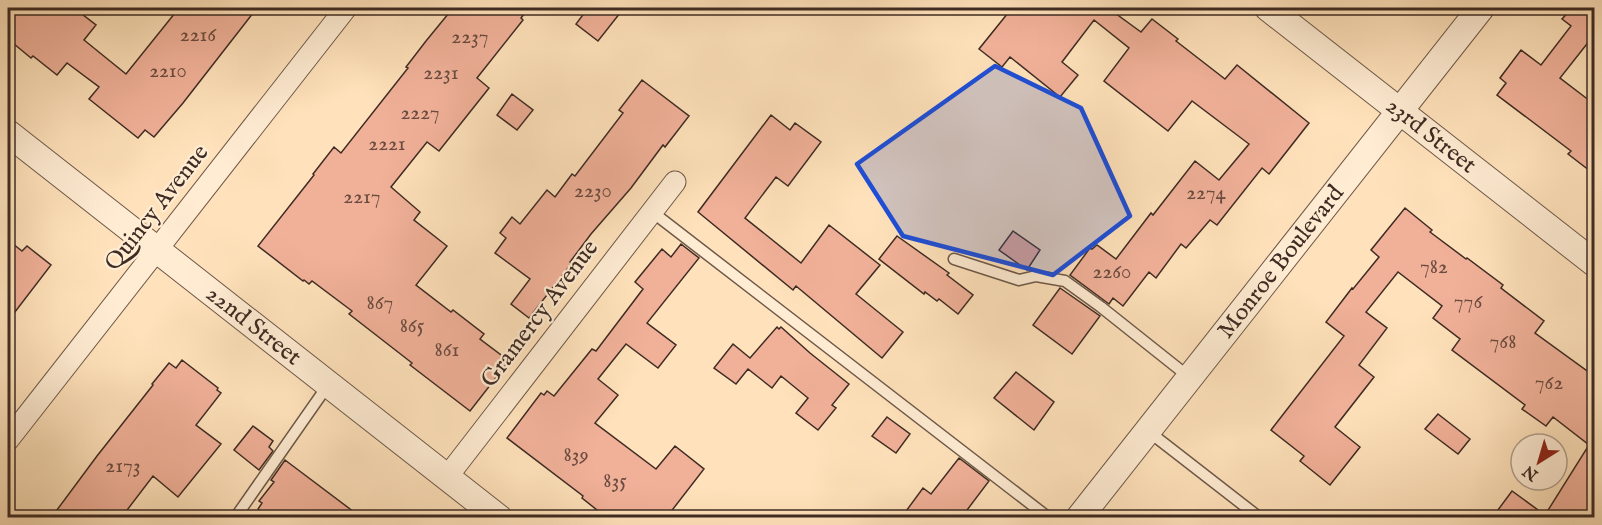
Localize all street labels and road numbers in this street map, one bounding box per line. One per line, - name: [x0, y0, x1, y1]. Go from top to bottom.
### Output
- street label: 23rd Street: [1379, 90, 1483, 181]
- street label: Quincy Avenue: [98, 139, 216, 277]
- street label: Monroe Boulevard: [1211, 179, 1351, 345]
- street label: Gramercy Avenue: [474, 234, 606, 394]
- street label: 22nd Street: [199, 278, 308, 373]

